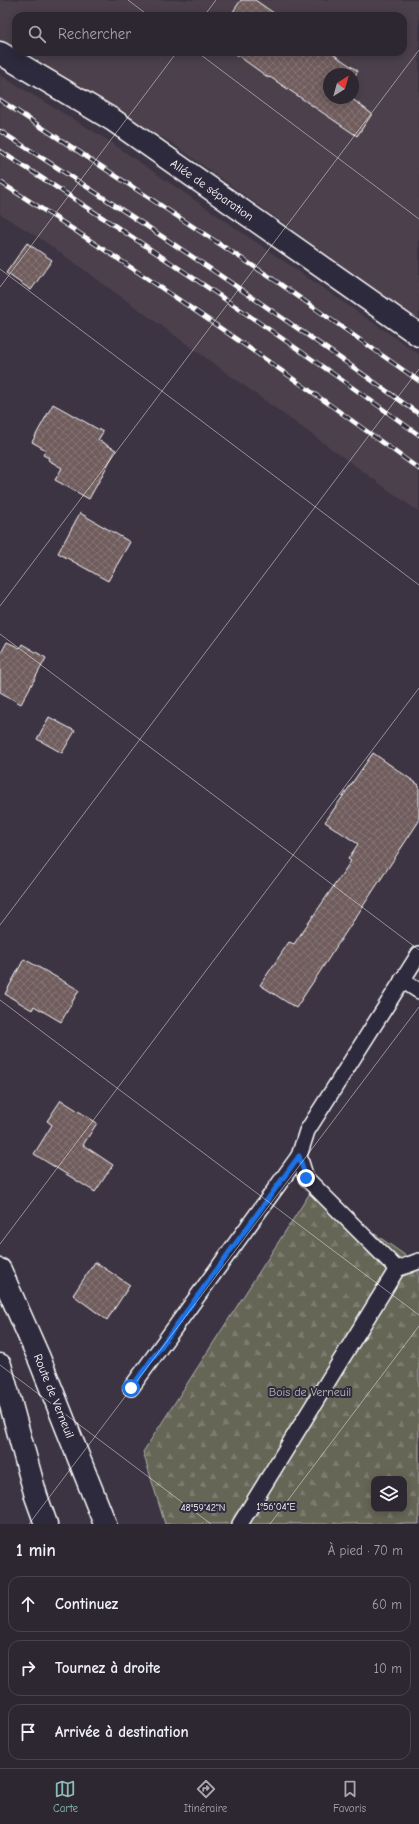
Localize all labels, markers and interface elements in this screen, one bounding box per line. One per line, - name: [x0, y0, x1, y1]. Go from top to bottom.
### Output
- search box: [12, 12, 407, 56]
- icon: search: [26, 23, 48, 45]
- text: Rechercher: [58, 25, 131, 43]
- north arrow: [323, 68, 359, 104]
- street label: Allée de séparation: [168, 156, 256, 224]
- route end: [297, 1169, 315, 1187]
- street label: Route de Verneuil: [31, 1352, 77, 1440]
- route start: [122, 1379, 140, 1397]
- park label: Bois de Verneuil: [269, 1385, 351, 1399]
- map controls: [371, 1476, 407, 1512]
- button: layers: [371, 1476, 407, 1512]
- text: 1°56'04"E: [257, 1501, 295, 1513]
- text: 48°59'42"N: [181, 1502, 225, 1514]
- text: 1 min: [16, 1541, 56, 1560]
- text: À pied · 70 m: [328, 1543, 403, 1558]
- icon: ahead: [17, 1593, 39, 1615]
- text: Continuez: [55, 1595, 118, 1613]
- text: 60 m: [372, 1597, 402, 1612]
- icon: right: [17, 1657, 39, 1679]
- text: Tournez à droite: [55, 1659, 160, 1677]
- text: 10 m: [374, 1661, 402, 1676]
- icon: arrive: [17, 1721, 39, 1743]
- text: Arrivée à destination: [55, 1723, 189, 1741]
- tab: Carte: [53, 1778, 78, 1815]
- tab: Itinéraire: [184, 1778, 227, 1815]
- tab: Favoris: [333, 1778, 366, 1815]

